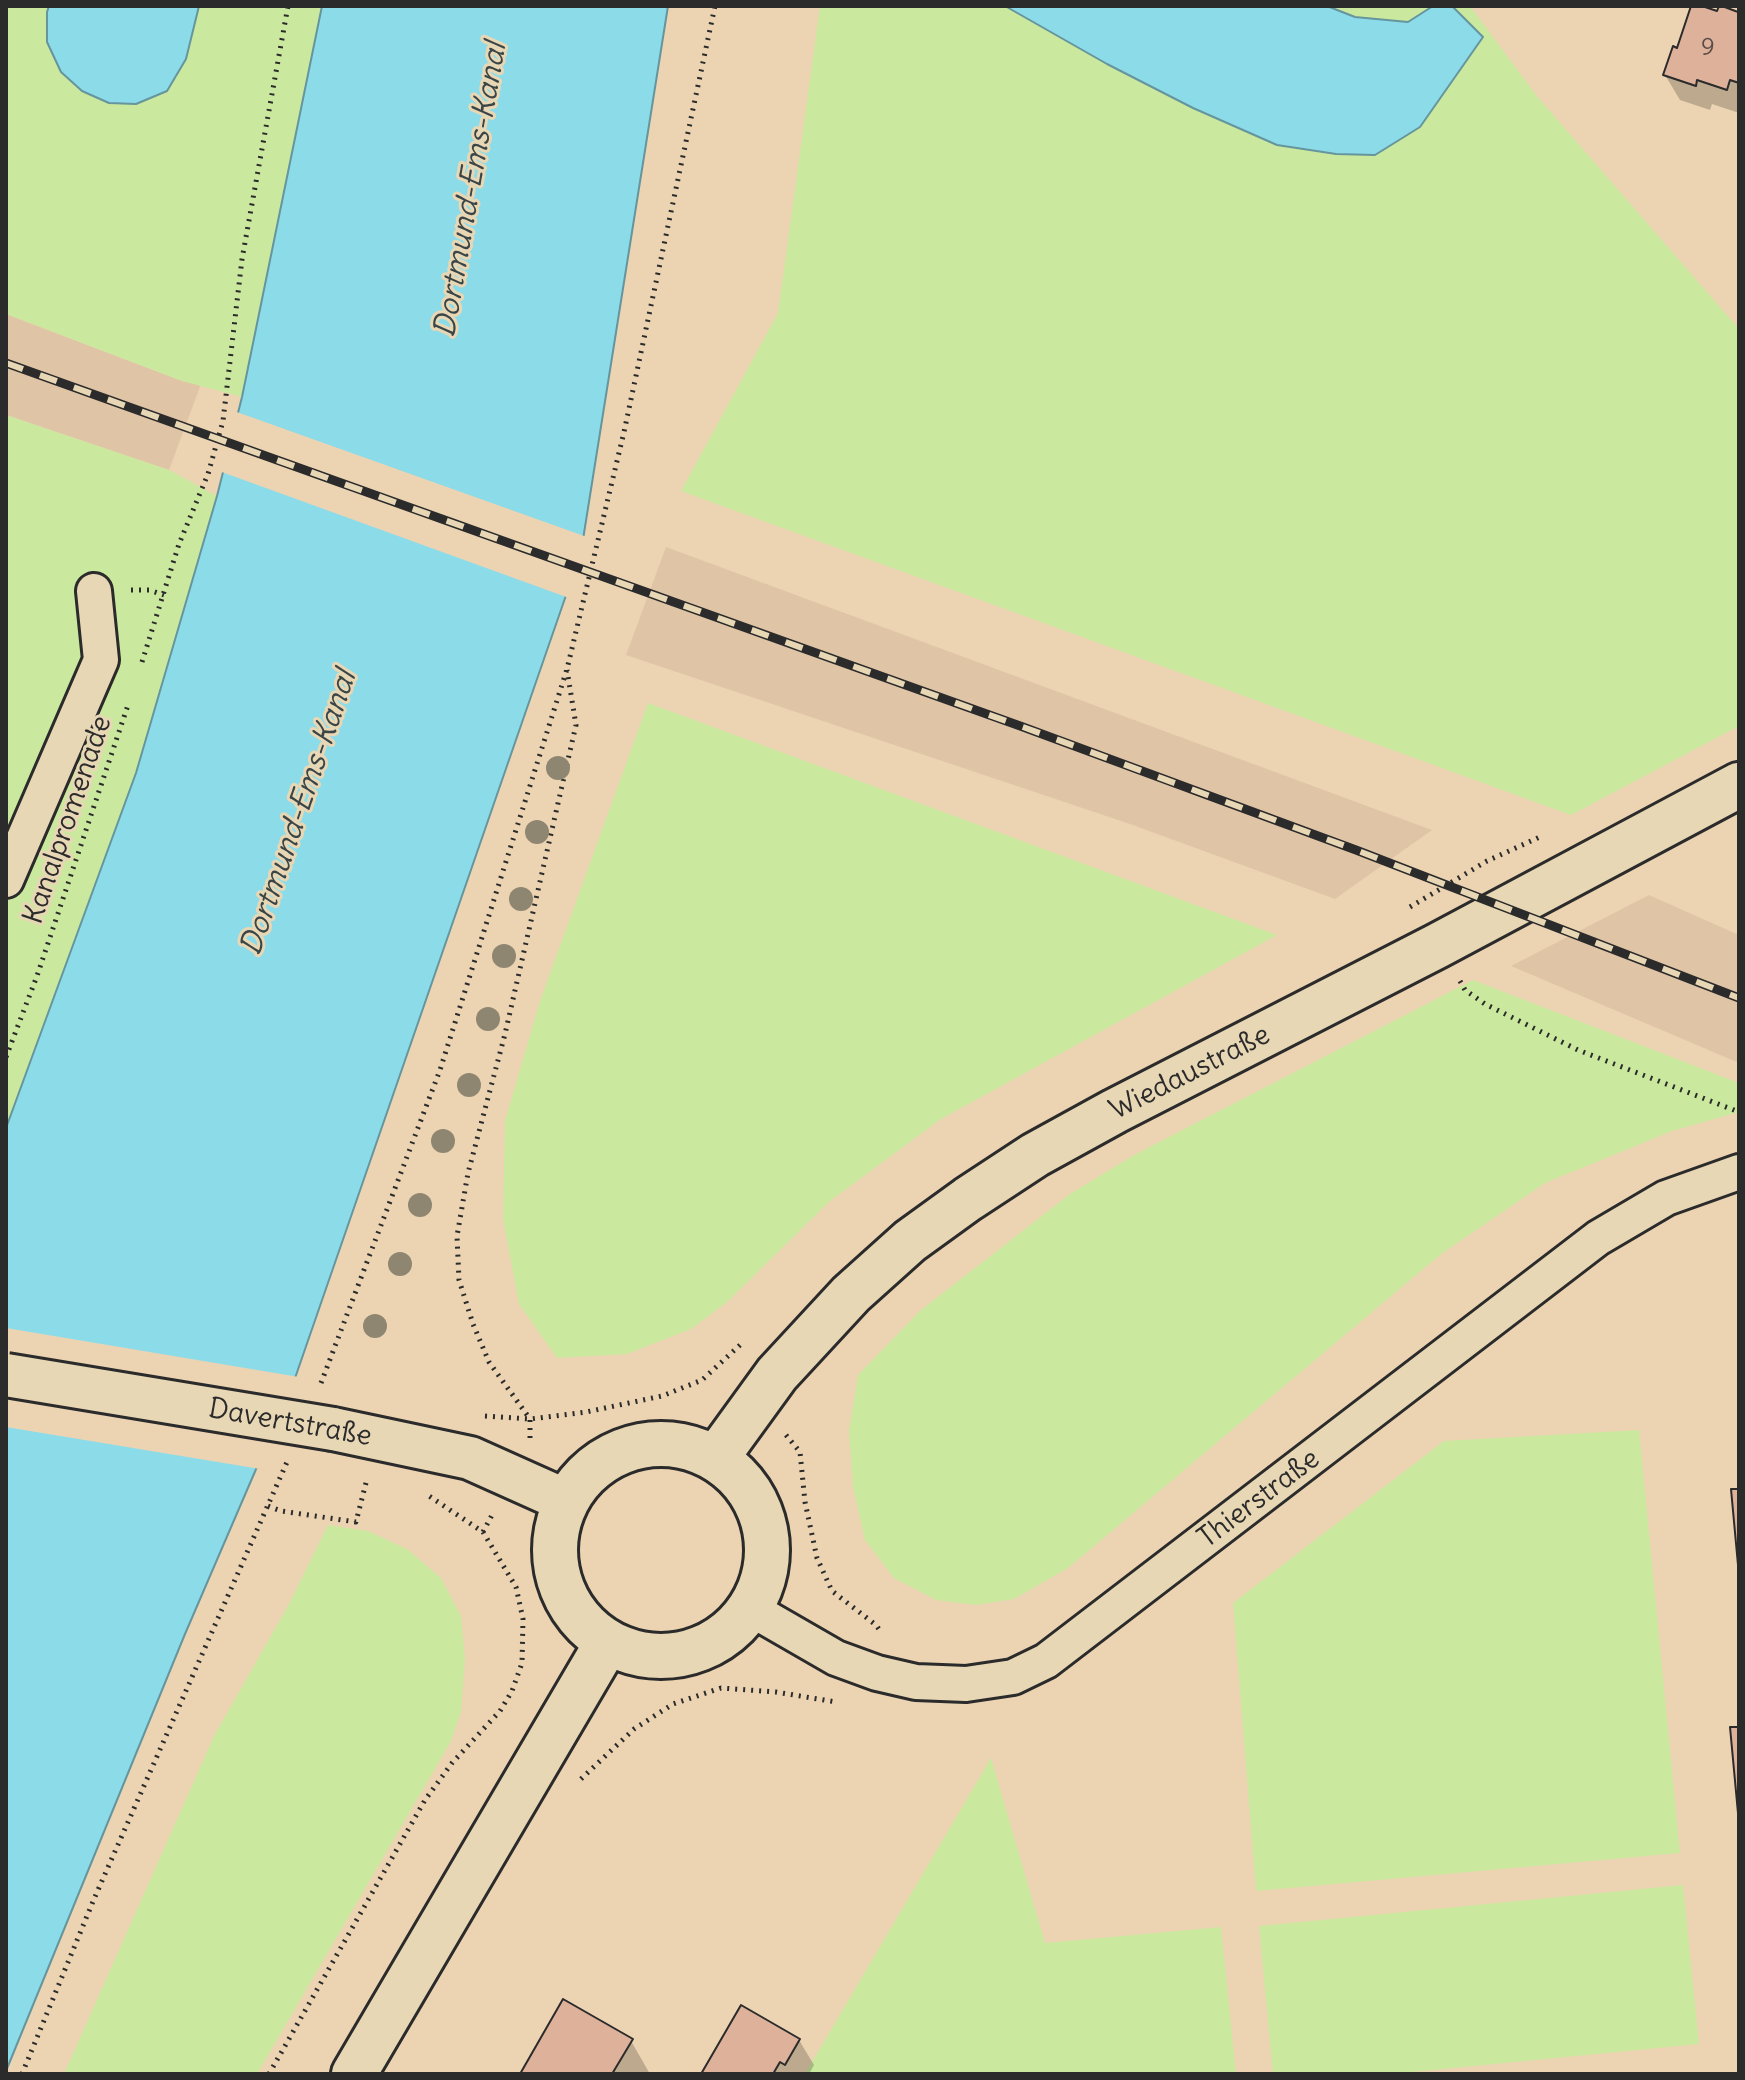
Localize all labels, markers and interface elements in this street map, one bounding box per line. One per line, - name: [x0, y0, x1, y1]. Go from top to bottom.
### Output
- house number: 9: [1701, 34, 1715, 62]
- water label: Dortmund-Ems-Kanal: [427, 40, 515, 340]
- water label: Dortmund-Ems-Kanal: [233, 666, 365, 960]
- street label: Kanalpromenade: [17, 712, 119, 928]
- street label: Wiedaustraße: [1104, 1018, 1276, 1128]
- street label: Davertstraße: [206, 1392, 374, 1454]
- street label: Thierstraße: [1192, 1442, 1326, 1556]

